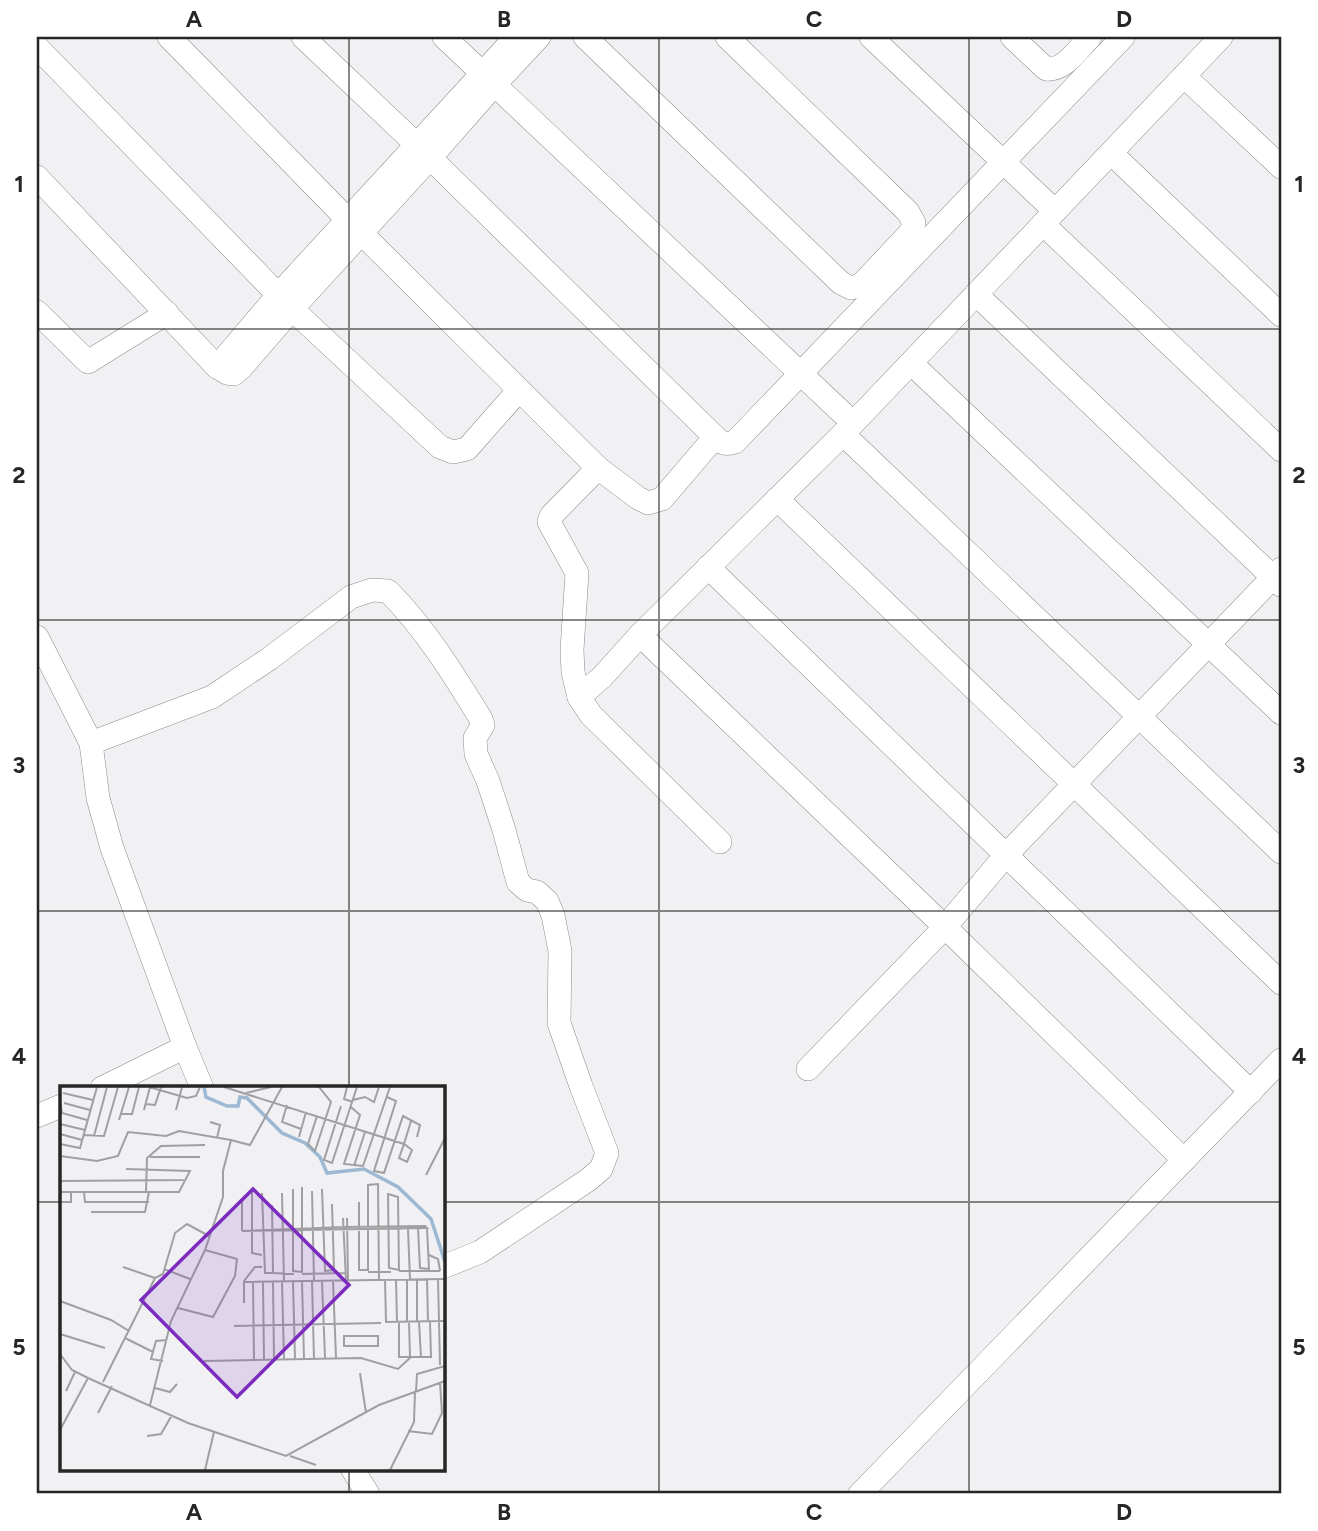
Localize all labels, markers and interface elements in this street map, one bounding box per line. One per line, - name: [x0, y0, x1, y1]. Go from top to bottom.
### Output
- text: A: [186, 5, 203, 33]
- text: B: [497, 5, 511, 33]
- text: C: [806, 5, 823, 33]
- text: D: [1116, 5, 1132, 33]
- text: 1: [14, 170, 24, 198]
- text: 1: [1294, 170, 1304, 198]
- text: 2: [12, 461, 26, 489]
- text: 2: [1292, 461, 1306, 489]
- text: 3: [13, 751, 25, 779]
- text: 3: [1293, 751, 1305, 779]
- text: 4: [12, 1042, 26, 1070]
- text: 4: [1292, 1042, 1306, 1070]
- inset map: [60, 1086, 444, 1472]
- text: 5: [12, 1333, 26, 1361]
- text: 5: [1292, 1333, 1306, 1361]
- text: A: [186, 1498, 203, 1526]
- text: B: [497, 1498, 511, 1526]
- text: C: [806, 1498, 823, 1526]
- text: D: [1116, 1498, 1132, 1526]

